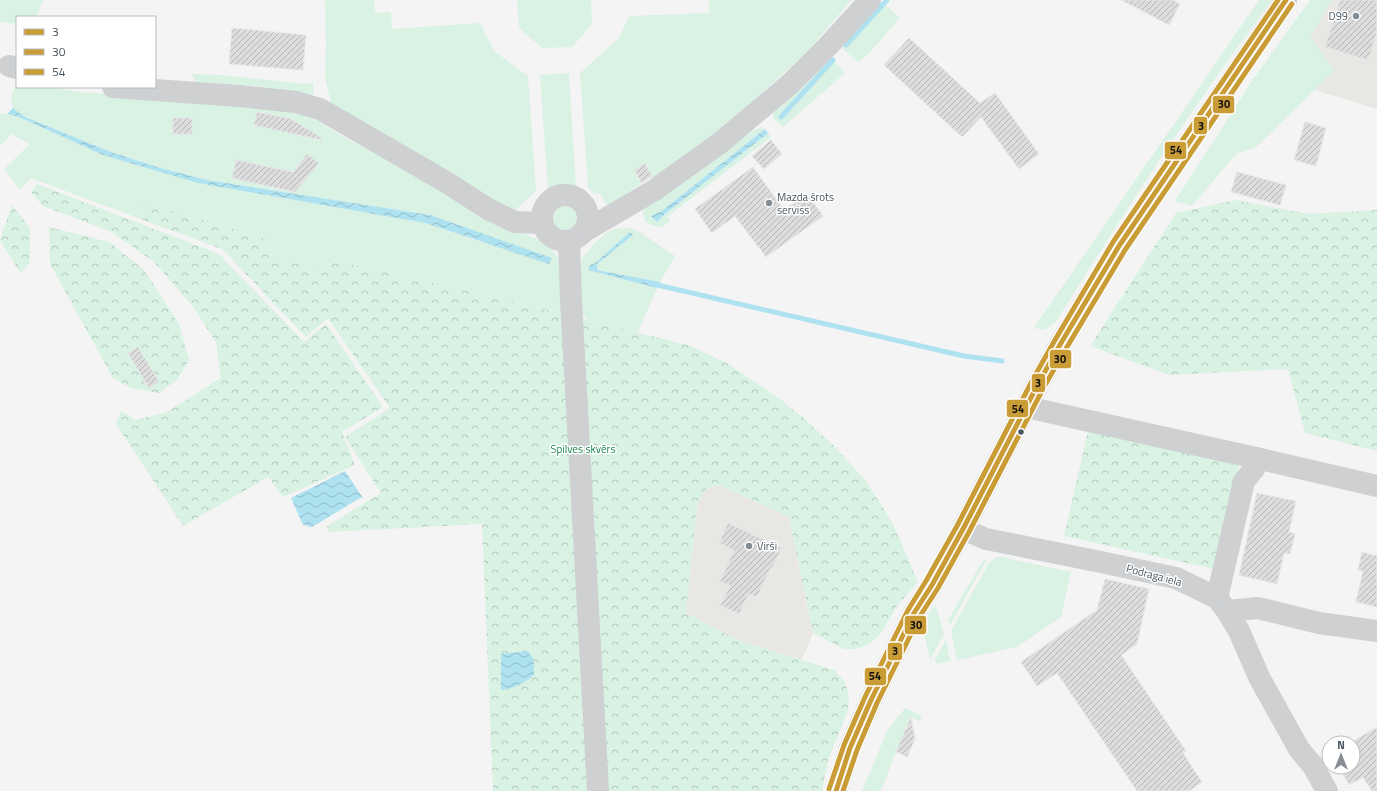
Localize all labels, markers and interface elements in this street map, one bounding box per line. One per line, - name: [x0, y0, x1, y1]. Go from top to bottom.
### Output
- place label: D99: [1329, 8, 1348, 24]
- marker: D99: [1351, 11, 1361, 21]
- legend: [16, 16, 156, 88]
- text: 3: [52, 22, 59, 41]
- text: 30: [52, 42, 66, 61]
- text: 54: [52, 62, 66, 81]
- line badge: 30: [1212, 95, 1235, 114]
- text: 30: [1218, 96, 1230, 112]
- line badge: 3: [1193, 116, 1208, 135]
- text: 3: [1198, 118, 1204, 134]
- line badge: 54: [1164, 141, 1187, 160]
- text: 54: [1170, 142, 1182, 158]
- place label: Mazda šrots serviss: [777, 189, 834, 218]
- marker: Mazda šrots serviss: [764, 198, 774, 208]
- line badge: 30: [1049, 349, 1072, 369]
- text: 30: [1054, 351, 1066, 367]
- line badge: 3: [1031, 373, 1046, 393]
- text: 3: [1035, 375, 1041, 391]
- line badge: 54: [1006, 399, 1029, 418]
- text: 54: [1012, 401, 1024, 417]
- unlabelled marker: [1016, 427, 1026, 437]
- park label: Spilves skvērs: [550, 441, 616, 457]
- place label: Virši: [757, 538, 777, 554]
- marker: Virši: [744, 541, 754, 551]
- street label: Podraga iela: [1124, 560, 1184, 590]
- line badge: 30: [904, 615, 927, 635]
- text: 30: [910, 617, 922, 633]
- line badge: 3: [887, 642, 903, 661]
- text: 3: [892, 643, 898, 659]
- line badge: 54: [864, 667, 887, 686]
- text: 54: [869, 668, 881, 684]
- north arrow: [1321, 735, 1361, 775]
- text: N: [1337, 737, 1345, 753]

